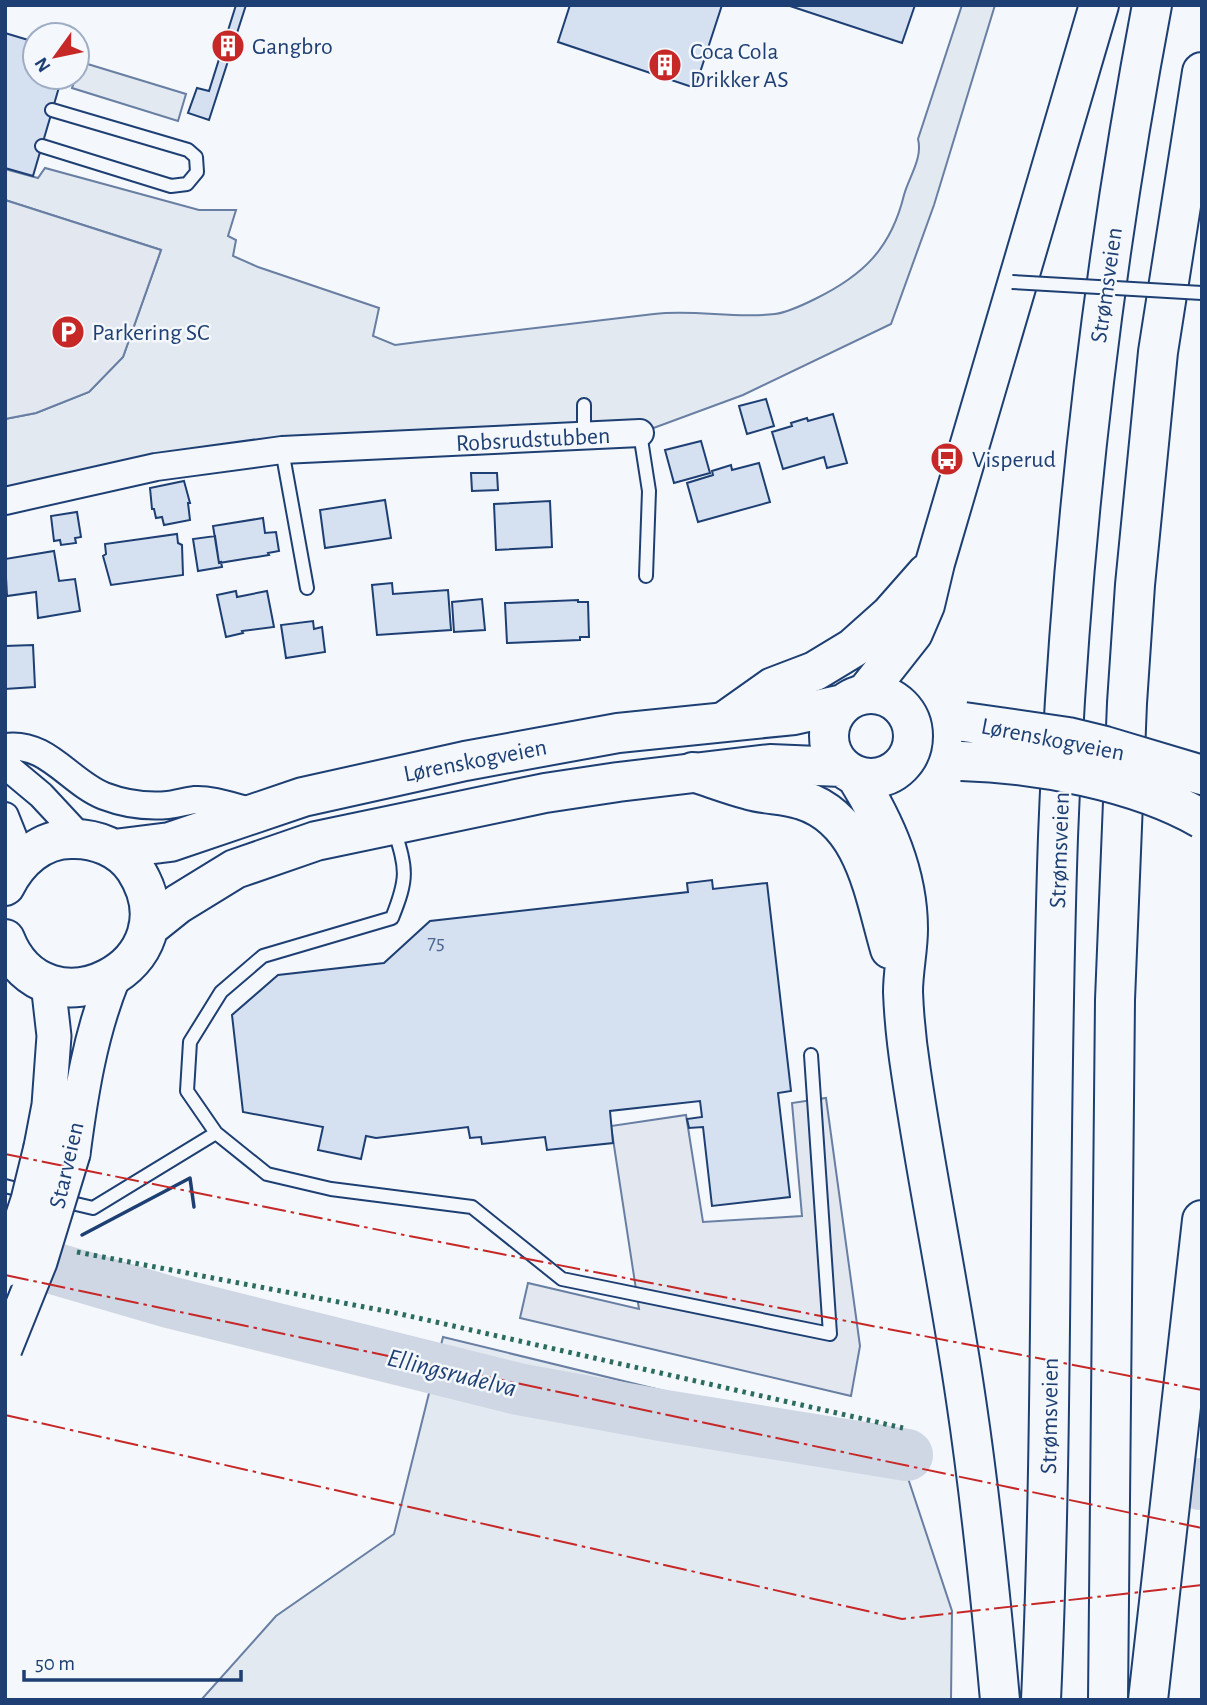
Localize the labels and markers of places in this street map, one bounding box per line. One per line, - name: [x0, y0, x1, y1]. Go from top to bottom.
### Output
- building icon: Gangbro: [209, 27, 247, 65]
- place label: Gangbro: [252, 35, 333, 59]
- place label: Coca Cola Drikker AS: [690, 40, 789, 92]
- building icon: Coca Cola Drikker AS: [646, 46, 684, 84]
- parking icon: Parkering SC: [49, 313, 87, 351]
- place label: Parkering SC: [92, 321, 210, 345]
- bus stop icon: Visperud: [928, 440, 966, 478]
- place label: Visperud: [972, 448, 1056, 472]

